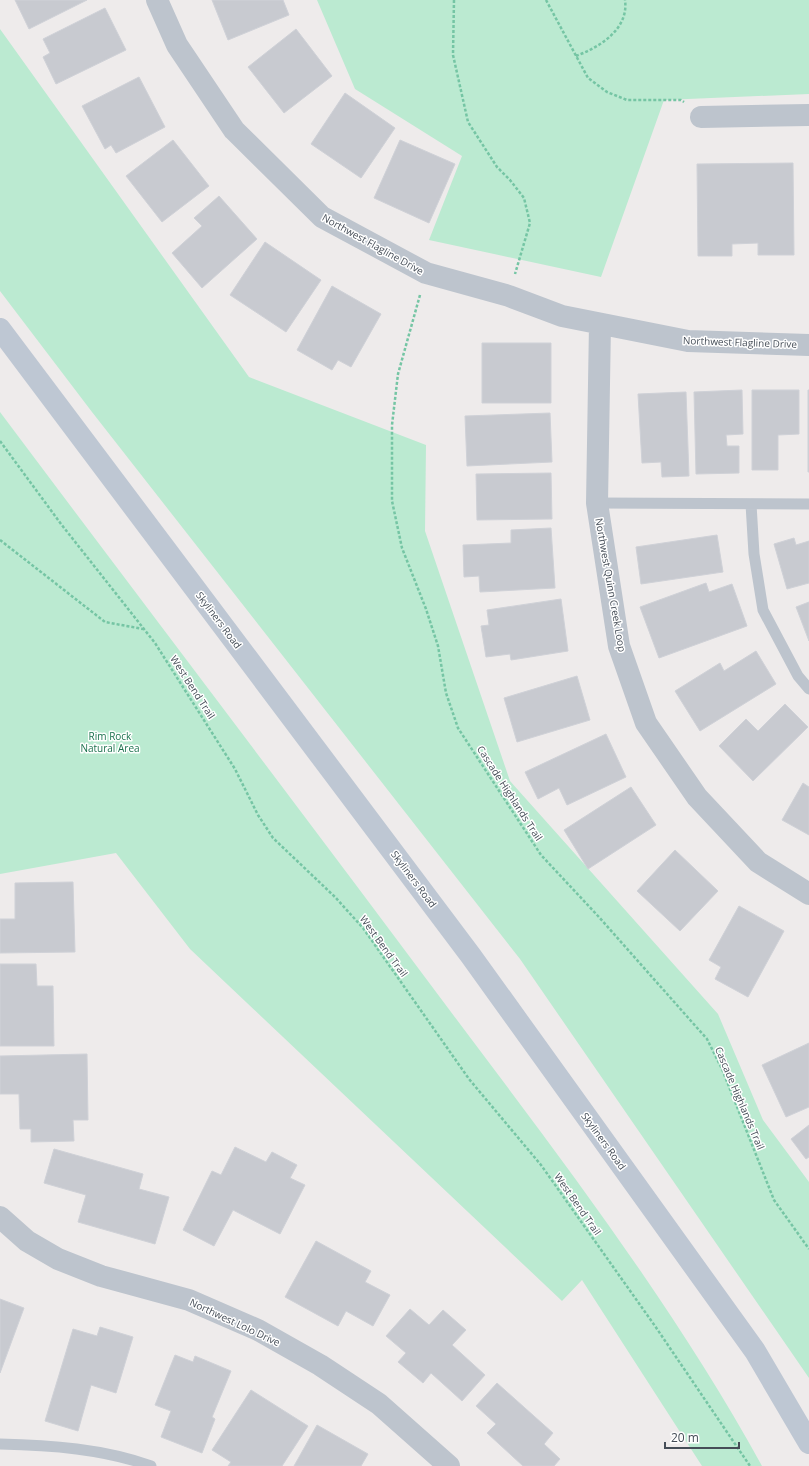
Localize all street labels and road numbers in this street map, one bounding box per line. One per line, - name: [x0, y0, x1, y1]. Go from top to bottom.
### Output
- street label: Northwest Flagline Drive: [320, 210, 427, 278]
- street label: Northwest Flagline Drive: [683, 333, 798, 351]
- street label: Northwest Quinn Creek Loop: [592, 517, 630, 653]
- street label: Skyliners Road: [193, 589, 245, 651]
- street label: West Bend Trail: [167, 653, 219, 721]
- street label: Cascade Highlands Trail: [474, 743, 546, 843]
- street label: Skyliners Road: [388, 848, 440, 910]
- street label: West Bend Trail: [357, 912, 411, 980]
- street label: Cascade Highlands Trail: [712, 1044, 768, 1152]
- street label: Skyliners Road: [578, 1109, 630, 1173]
- street label: West Bend Trail: [551, 1170, 605, 1238]
- street label: Northwest Lolo Drive: [187, 1295, 283, 1349]

